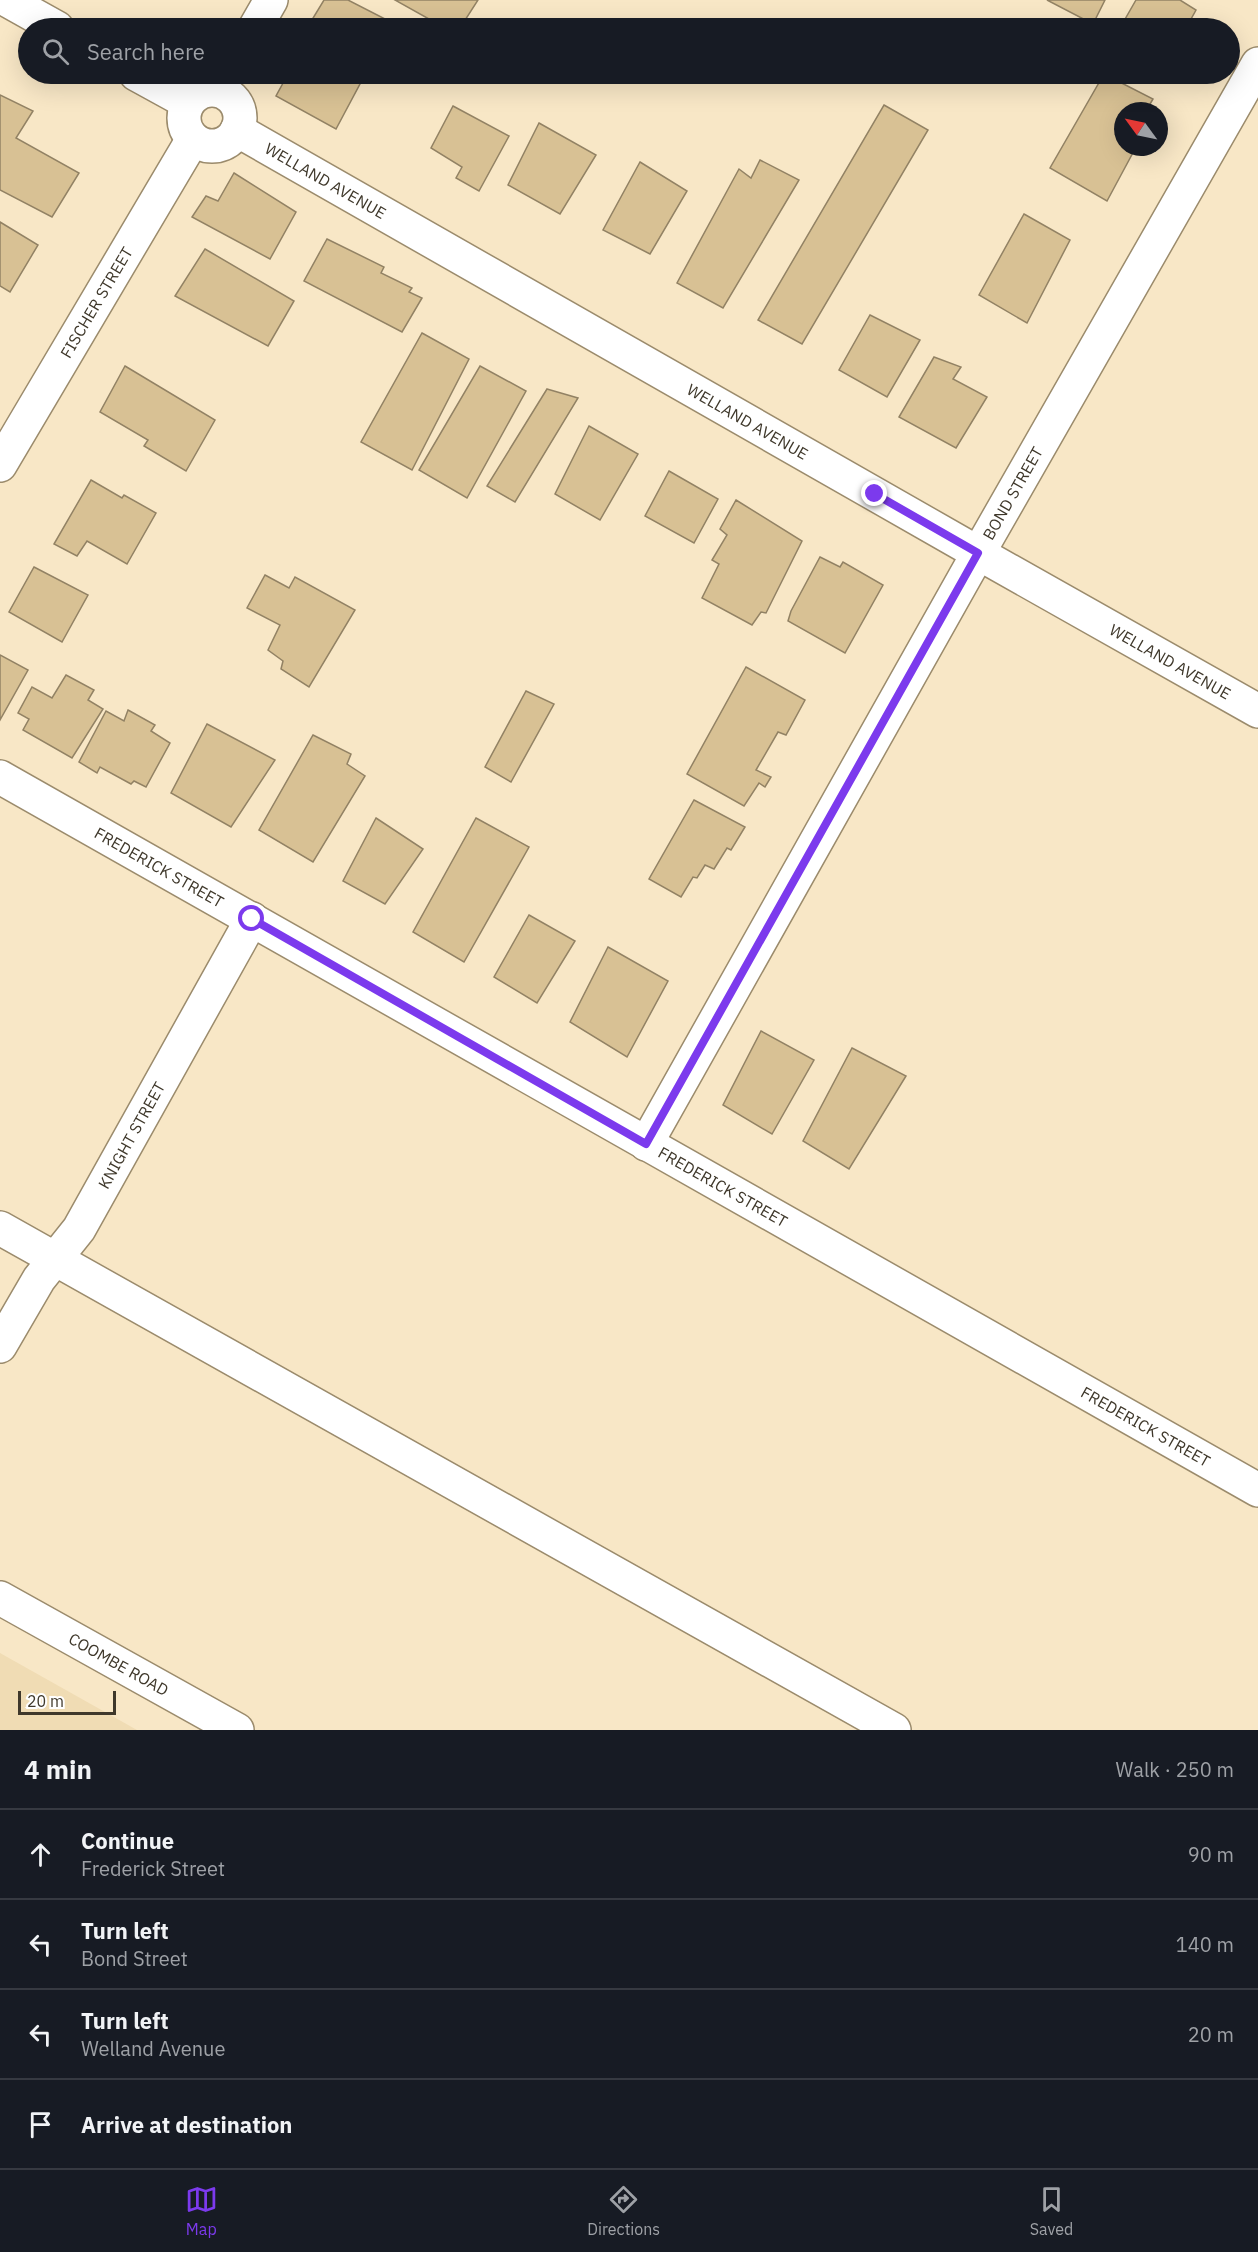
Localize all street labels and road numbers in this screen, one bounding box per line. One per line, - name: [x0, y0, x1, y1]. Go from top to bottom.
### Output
- street label: WELLAND AVENUE: [261, 138, 390, 223]
- street label: FISCHER STREET: [56, 243, 137, 361]
- street label: WELLAND AVENUE: [684, 379, 812, 464]
- street label: BOND STREET: [978, 443, 1047, 543]
- street label: WELLAND AVENUE: [1106, 619, 1235, 704]
- street label: FREDERICK STREET: [91, 823, 227, 912]
- street label: KNIGHT STREET: [93, 1078, 169, 1192]
- street label: FREDERICK STREET: [655, 1142, 791, 1231]
- street label: FREDERICK STREET: [1078, 1382, 1214, 1471]
- street label: COOMBE ROAD: [65, 1628, 172, 1700]

